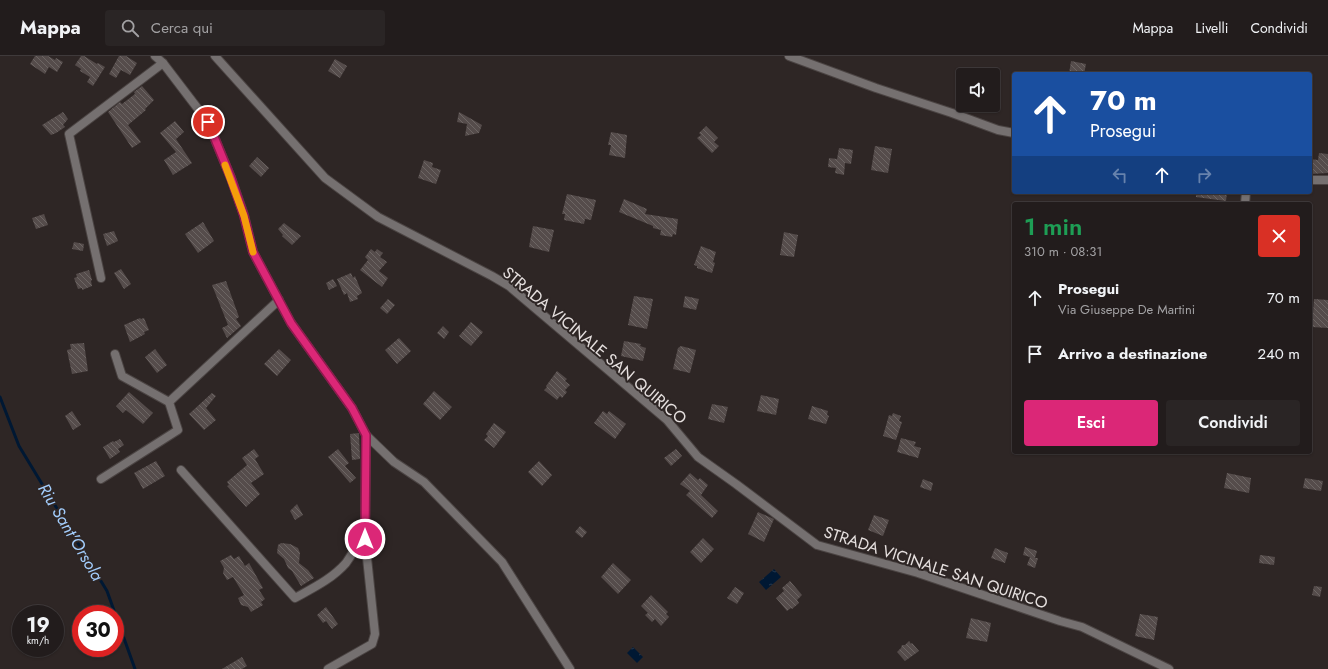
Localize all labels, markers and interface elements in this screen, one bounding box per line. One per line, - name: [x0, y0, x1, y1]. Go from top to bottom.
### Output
- search box: [105, 10, 385, 46]
- text: Mappa: [20, 14, 81, 41]
- icon: search: [119, 17, 141, 39]
- text: Cerca qui: [151, 17, 213, 39]
- text: Mappa: [1132, 18, 1173, 38]
- text: Livelli: [1195, 18, 1228, 38]
- text: Condividi: [1250, 18, 1308, 38]
- map controls: [956, 68, 1000, 112]
- button: sound: [956, 68, 1000, 112]
- text: 70 m: [1090, 80, 1157, 121]
- icon: ahead: [1024, 88, 1076, 140]
- pin: [191, 105, 225, 139]
- icon: arrive: [197, 111, 219, 133]
- text: Prosegui: [1090, 118, 1156, 144]
- icon: left: [1109, 164, 1131, 186]
- icon: ahead: [1151, 164, 1173, 186]
- icon: right: [1193, 164, 1215, 186]
- text: 1 min: [1024, 209, 1082, 244]
- button: close: [1258, 215, 1300, 257]
- text: 310 m · 08:31: [1024, 242, 1102, 261]
- street label: STRADA VICINALE SAN QUIRICO: [498, 261, 692, 429]
- text: Prosegui: [1058, 278, 1119, 300]
- icon: ahead: [1024, 287, 1046, 309]
- text: 70 m: [1267, 287, 1300, 309]
- text: Via Giuseppe De Martini: [1058, 300, 1195, 319]
- icon: arrive: [1024, 343, 1046, 365]
- text: Arrivo a destinazione: [1058, 343, 1207, 365]
- text: 240 m: [1258, 343, 1300, 365]
- button: Esci: [1024, 400, 1158, 446]
- button: Condividi: [1166, 400, 1300, 446]
- water label: Riu Sant'Orsola: [32, 479, 110, 586]
- position arrow: [344, 518, 386, 560]
- street label: STRADA VICINALE SAN QUIRICO: [821, 520, 1051, 615]
- speed limit sign: 30: [72, 605, 124, 657]
- text: 19: [26, 611, 50, 640]
- text: km/h: [27, 633, 49, 648]

